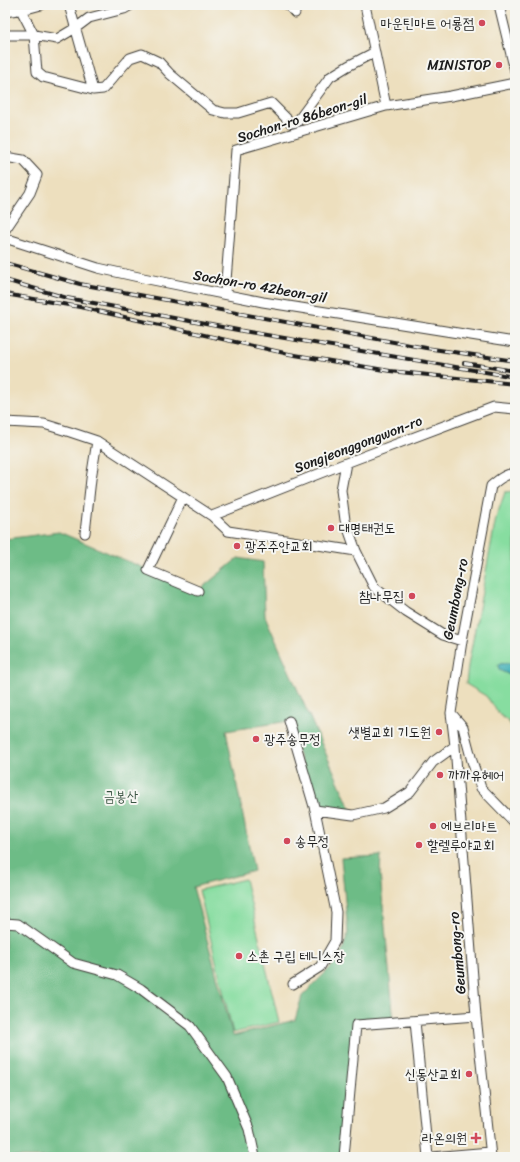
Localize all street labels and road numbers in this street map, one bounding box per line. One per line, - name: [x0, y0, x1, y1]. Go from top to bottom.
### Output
- street label: Sochon-ro 86beon-gil: [234, 87, 371, 150]
- street label: Sochon-ro 42beon-gil: [191, 262, 330, 311]
- street label: Songjeonggongwon-ro: [290, 408, 426, 480]
- street label: Geumbong-ro: [435, 556, 476, 642]
- street label: Geumbong-ro: [441, 911, 474, 995]

